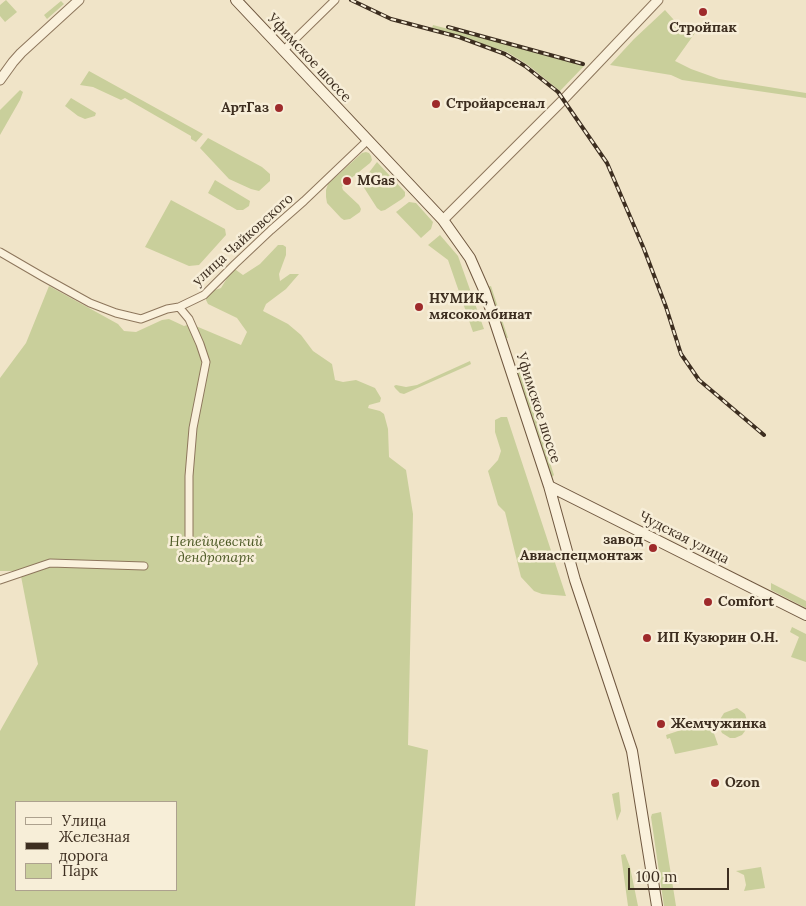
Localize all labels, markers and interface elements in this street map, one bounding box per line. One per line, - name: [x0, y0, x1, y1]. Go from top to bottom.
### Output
- marker: Стройпак: [697, 6, 709, 18]
- street label: Уфимское шоссе: [264, 10, 354, 106]
- place label: Стройпак: [669, 20, 737, 36]
- place label: Стройарсенал: [446, 96, 545, 112]
- marker: Стройарсенал: [430, 98, 442, 110]
- place label: АртГаз: [221, 100, 269, 116]
- marker: АртГаз: [273, 102, 285, 114]
- place label: MGas: [357, 173, 395, 189]
- marker: MGas: [341, 175, 353, 187]
- street label: улица Чайковского: [189, 190, 297, 290]
- place label: НУМИК, мясокомбинат: [429, 291, 532, 324]
- marker: НУМИК, мясокомбинат: [413, 301, 425, 313]
- street label: Уфимское шоссе: [512, 351, 564, 465]
- street label: Чудская улица: [636, 508, 732, 568]
- place label: завод Авиаспецмонтаж: [520, 532, 643, 564]
- park label: Непейцевский дендропарк: [169, 534, 263, 566]
- marker: завод Авиаспецмонтаж: [647, 542, 659, 554]
- place label: Comfort: [718, 594, 774, 610]
- marker: Comfort: [702, 596, 714, 608]
- place label: ИП Кузюрин О.Н.: [657, 630, 778, 646]
- marker: ИП Кузюрин О.Н.: [641, 632, 653, 644]
- place label: Жемчужинка: [671, 716, 766, 732]
- marker: Жемчужинка: [655, 718, 667, 730]
- place label: Ozon: [725, 775, 760, 791]
- marker: Ozon: [709, 777, 721, 789]
- legend: [15, 801, 178, 891]
- text: Улица: [62, 811, 106, 830]
- text: Железная дорога: [59, 827, 130, 865]
- scale bar: [631, 858, 732, 890]
- text: Парк: [62, 861, 98, 880]
- text: 100 m: [636, 867, 677, 886]

